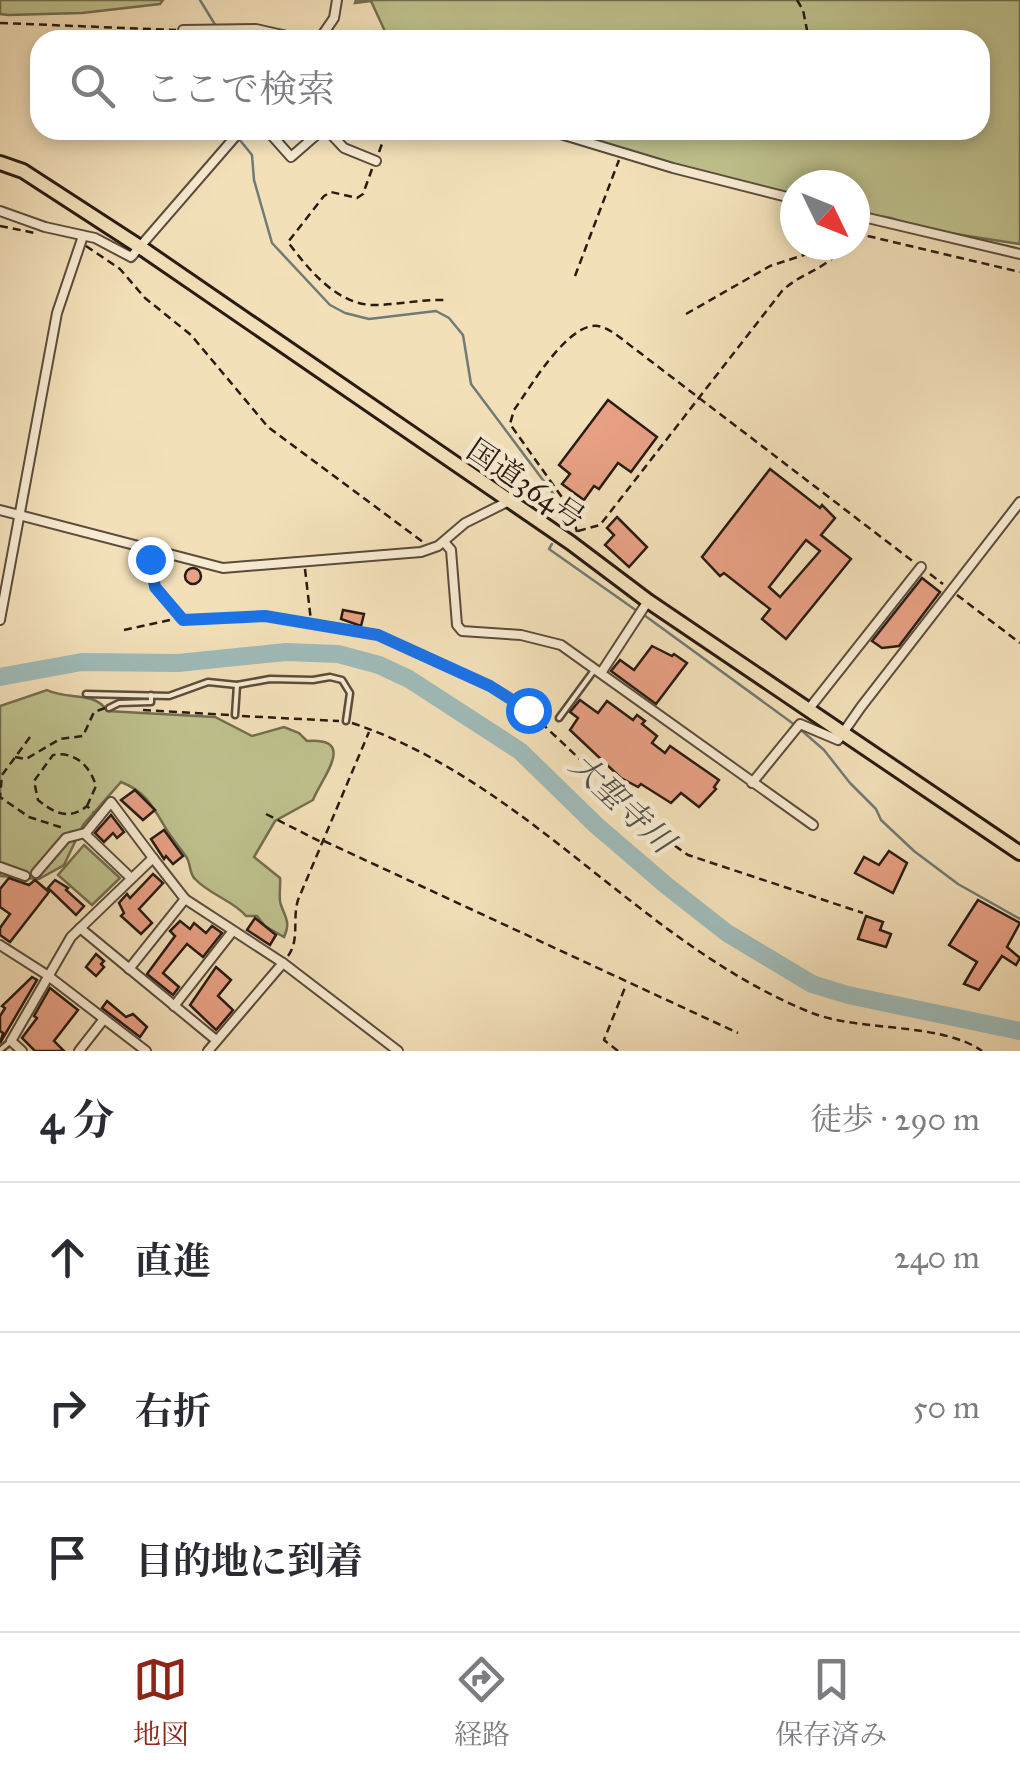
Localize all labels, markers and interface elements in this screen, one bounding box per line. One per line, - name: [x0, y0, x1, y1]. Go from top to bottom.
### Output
- search box: [30, 30, 990, 140]
- icon: search: [65, 58, 120, 113]
- text: ここで検索: [145, 66, 335, 112]
- north arrow: [780, 170, 870, 260]
- street label: 国道364号: [460, 432, 592, 536]
- route end: [128, 537, 174, 583]
- route start: [506, 688, 552, 734]
- water label: 大聖寺川: [562, 745, 684, 863]
- text: 4 分: [40, 1094, 114, 1146]
- text: 徒歩 · 290 m: [810, 1100, 980, 1139]
- icon: ahead: [40, 1230, 95, 1285]
- text: 直進: [135, 1238, 211, 1284]
- text: 240 m: [894, 1238, 980, 1277]
- icon: right: [40, 1380, 95, 1435]
- text: 右折: [135, 1388, 211, 1434]
- text: 50 m: [913, 1388, 980, 1427]
- icon: arrive: [40, 1530, 95, 1585]
- text: 目的地に到着: [135, 1538, 363, 1584]
- tab: 地図: [133, 1652, 189, 1752]
- tab: 経路: [454, 1652, 510, 1752]
- tab: 保存済み: [775, 1652, 887, 1752]

